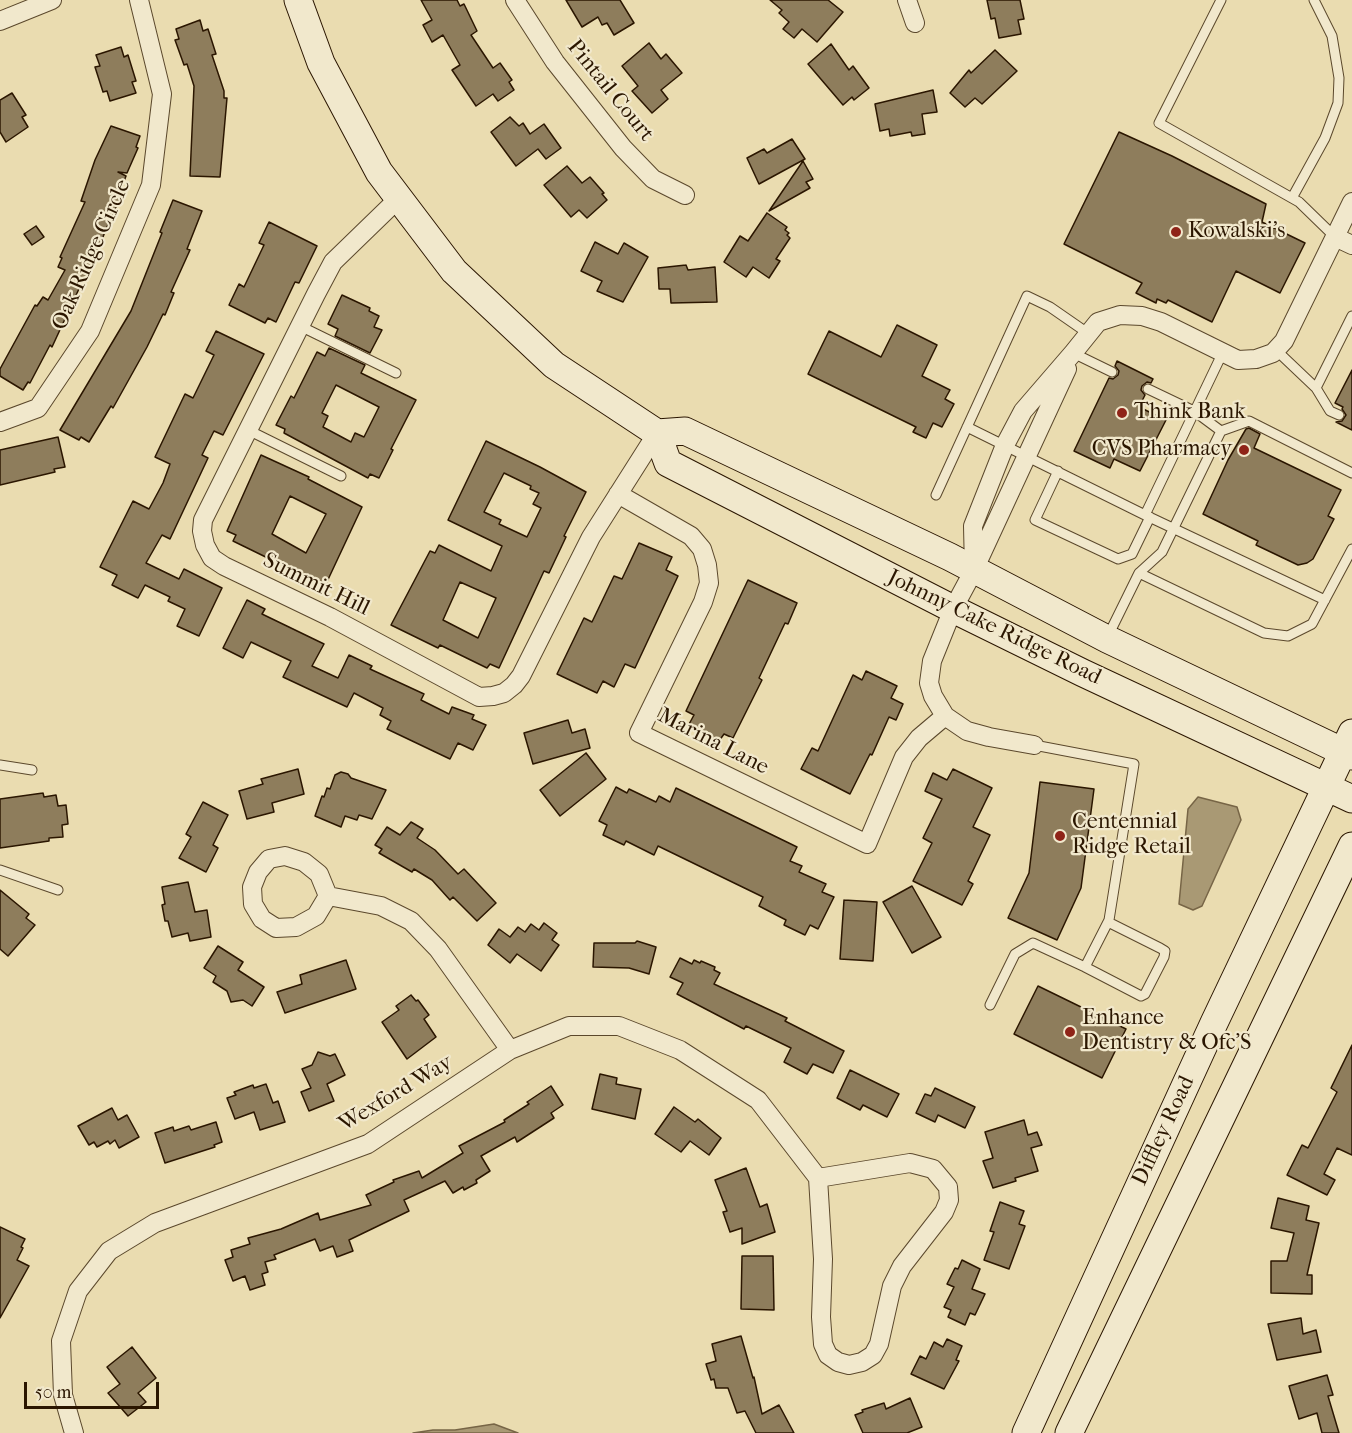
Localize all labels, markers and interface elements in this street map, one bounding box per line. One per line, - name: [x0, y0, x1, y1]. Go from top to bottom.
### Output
- street label: Pintail Court: [561, 35, 659, 147]
- street label: Oak Ridge Circle: [47, 176, 137, 334]
- place label: Kowalski's: [1188, 219, 1285, 245]
- marker: Kowalski's: [1169, 225, 1183, 239]
- place label: Think Bank: [1134, 400, 1246, 426]
- marker: Think Bank: [1115, 406, 1129, 420]
- place label: CVS Pharmacy: [1092, 437, 1232, 463]
- marker: CVS Pharmacy: [1237, 443, 1251, 457]
- street label: Summit Hill: [258, 548, 374, 622]
- street label: Johnny Cake Ridge Road: [883, 565, 1105, 691]
- street label: Marina Lane: [653, 703, 773, 781]
- place label: Centennial Ridge Retail: [1072, 810, 1191, 861]
- marker: Centennial Ridge Retail: [1053, 829, 1067, 843]
- place label: Enhance Dentistry & Ofc'S: [1082, 1006, 1251, 1058]
- marker: Enhance Dentistry & Ofc'S: [1063, 1025, 1077, 1039]
- street label: Wexford Way: [335, 1050, 457, 1138]
- street label: Diffley Road: [1127, 1072, 1201, 1190]
- scale bar: [27, 1370, 162, 1408]
- text: 50 m: [35, 1382, 71, 1403]

